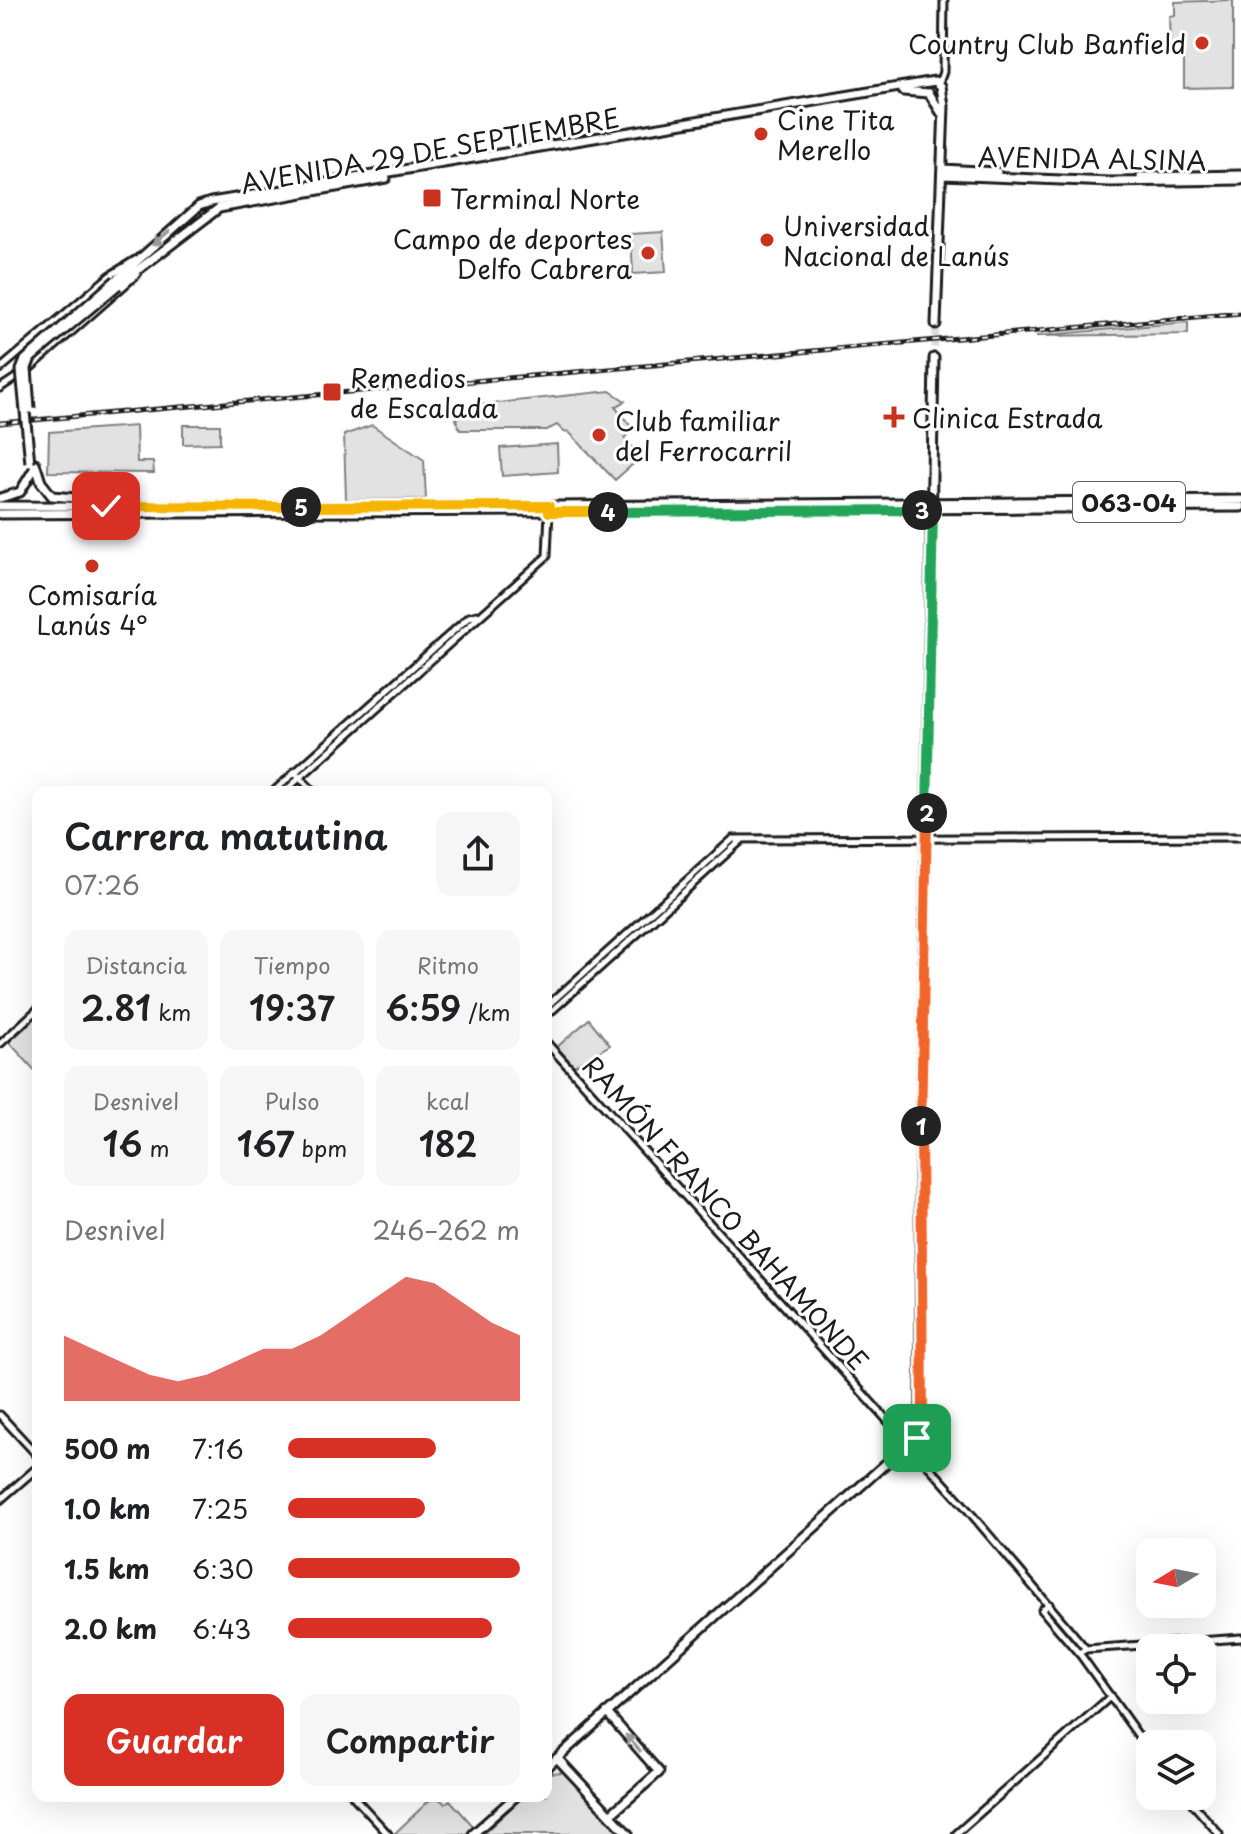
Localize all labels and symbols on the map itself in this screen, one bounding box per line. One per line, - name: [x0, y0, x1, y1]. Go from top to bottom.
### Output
- place label: Country Club Banfield: [908, 24, 1186, 63]
- marker: Country Club Banfield: [1193, 34, 1211, 52]
- street label: AVENIDA 29 DE SEPTIEMBRE: [238, 97, 622, 203]
- place label: Cine Tita Merello: [777, 100, 895, 169]
- marker: Cine Tita Merello: [752, 125, 770, 143]
- street label: AVENIDA ALSINA: [977, 137, 1207, 179]
- place label: Terminal Norte: [450, 179, 640, 218]
- marker: Terminal Norte: [421, 187, 443, 209]
- place label: Universidad Nacional de Lanús: [783, 206, 1009, 275]
- place label: Campo de deportes Delfo Cabrera: [393, 219, 632, 288]
- one-way arrow: [152, 229, 172, 246]
- marker: Universidad Nacional de Lanús: [758, 231, 776, 249]
- marker: Campo de deportes Delfo Cabrera: [639, 244, 657, 262]
- place label: Remedios de Escalada: [350, 358, 499, 427]
- marker: Remedios de Escalada: [321, 381, 343, 403]
- place label: Clinica Estrada: [912, 398, 1103, 437]
- place label: Club familiar del Ferrocarril: [615, 401, 792, 470]
- marker: Clinica Estrada: [883, 406, 905, 428]
- marker: Club familiar del Ferrocarril: [590, 426, 608, 444]
- pin: [72, 472, 140, 540]
- road number: 063-04: [1073, 482, 1185, 522]
- pin: 5: [281, 487, 321, 527]
- pin: 3: [902, 490, 942, 530]
- pin: 4: [588, 492, 628, 532]
- marker: Comisaría Lanús 4°: [83, 557, 101, 575]
- place label: Comisaría Lanús 4°: [27, 575, 157, 644]
- pin: 2: [907, 793, 947, 833]
- street label: RAMÓN FRANCO BAHAMONDE: [574, 1047, 878, 1379]
- pin: 1: [901, 1106, 941, 1146]
- pin: [883, 1404, 951, 1472]
- north arrow: [1136, 1538, 1216, 1618]
- one-way arrow: [625, 1733, 642, 1753]

